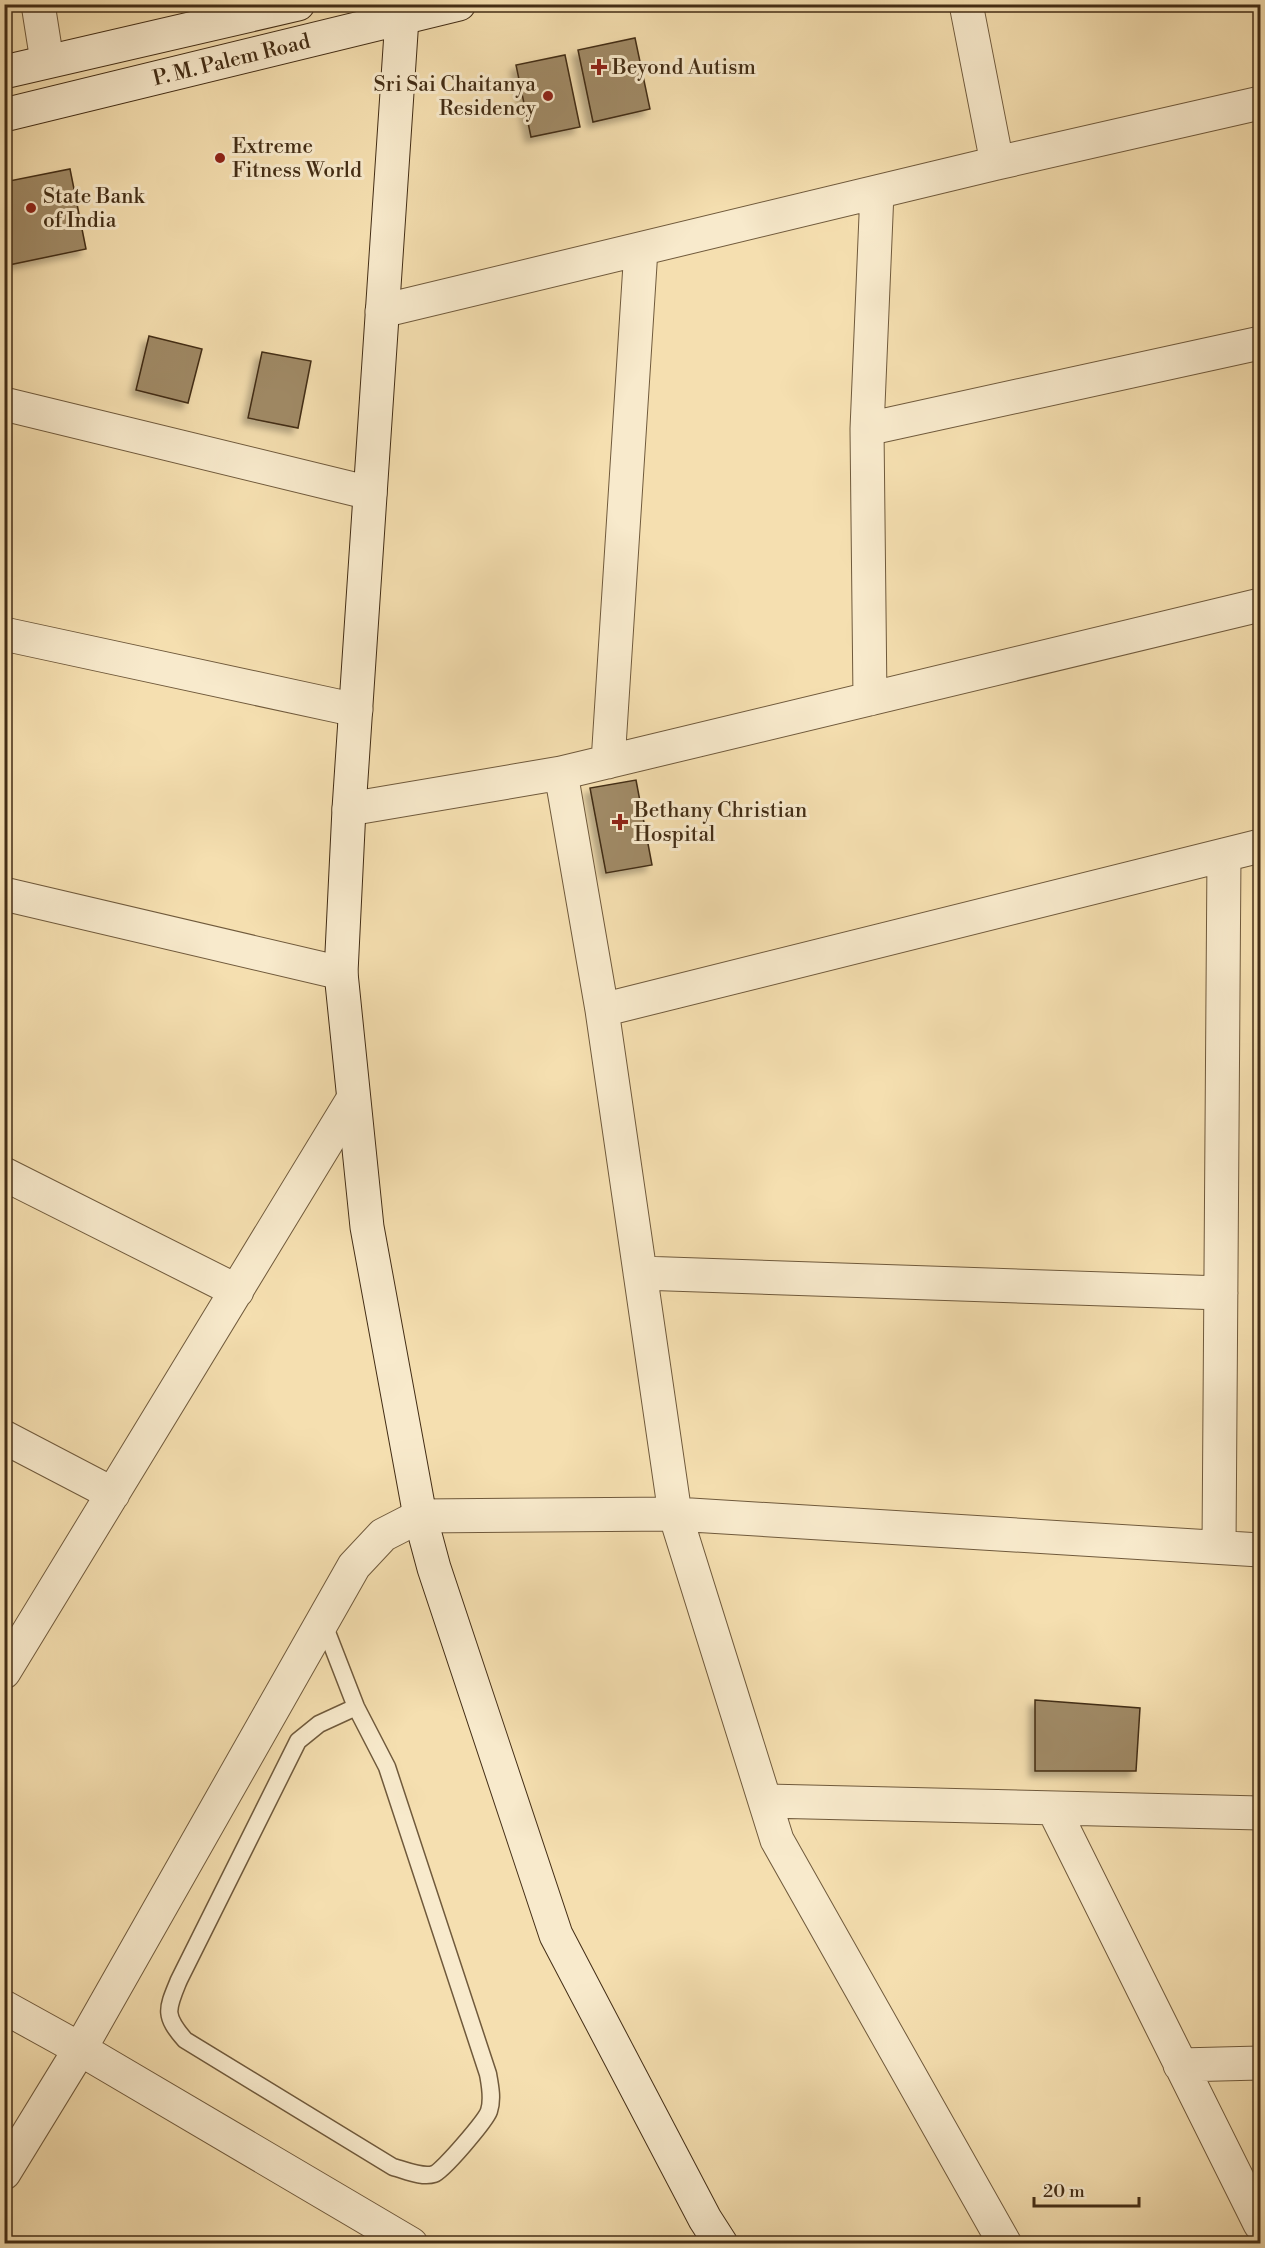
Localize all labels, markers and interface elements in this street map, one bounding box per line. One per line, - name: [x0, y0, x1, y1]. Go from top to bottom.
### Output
- street label: P. M. Palem Road: [150, 29, 313, 92]
- place label: Beyond Autism: [611, 55, 756, 81]
- marker: Beyond Autism: [590, 58, 608, 76]
- place label: Sri Sai Chaitanya Residency: [374, 72, 537, 122]
- marker: Sri Sai Chaitanya Residency: [541, 89, 555, 103]
- place label: Extreme Fitness World: [232, 134, 362, 184]
- marker: Extreme Fitness World: [213, 151, 227, 165]
- place label: State Bank of India: [43, 184, 146, 234]
- marker: State Bank of India: [24, 201, 38, 215]
- place label: Bethany Christian Hospital: [633, 798, 808, 848]
- marker: Bethany Christian Hospital: [611, 813, 629, 831]
- scale bar: [1034, 2170, 1139, 2208]
- text: 20 m: [1043, 2180, 1085, 2203]

